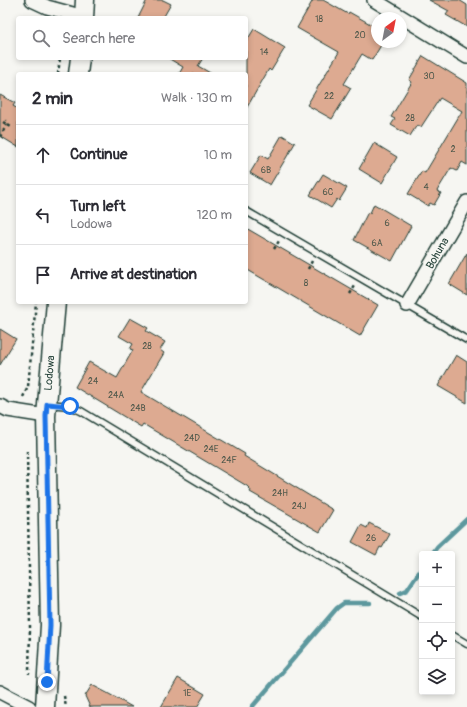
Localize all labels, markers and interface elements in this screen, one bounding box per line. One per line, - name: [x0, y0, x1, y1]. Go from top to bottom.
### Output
- north arrow: [371, 12, 407, 48]
- house number: 18: [315, 14, 323, 25]
- search box: [16, 16, 248, 60]
- icon: search: [30, 27, 52, 49]
- text: Search here: [62, 29, 135, 48]
- house number: 20: [354, 30, 366, 41]
- house number: 14: [260, 47, 269, 58]
- house number: 30: [423, 71, 435, 82]
- text: 2 min: [32, 88, 73, 109]
- text: Walk · 130 m: [161, 90, 232, 106]
- house number: 22: [324, 91, 334, 102]
- house number: 28: [405, 113, 415, 124]
- icon: ahead: [32, 144, 54, 166]
- house number: 2: [450, 144, 456, 155]
- text: Continue: [70, 145, 128, 164]
- text: 10 m: [204, 147, 232, 163]
- house number: 6B: [261, 165, 271, 176]
- house number: 4: [423, 182, 429, 193]
- house number: 6C: [323, 187, 334, 198]
- text: Turn left: [70, 197, 126, 216]
- icon: left: [32, 204, 54, 226]
- text: 120 m: [196, 207, 232, 223]
- text: Lodowa: [70, 216, 112, 232]
- house number: 6: [384, 218, 390, 229]
- street label: Bohuna: [423, 235, 452, 271]
- house number: 6A: [371, 238, 383, 249]
- icon: arrive: [32, 264, 54, 286]
- text: Arrive at destination: [70, 265, 197, 284]
- house number: 8: [304, 278, 309, 289]
- house number: 28: [142, 341, 152, 352]
- street label: Lodowa: [41, 355, 58, 391]
- house number: 24: [88, 376, 99, 387]
- house number: 24A: [108, 390, 124, 401]
- route start: [61, 397, 79, 415]
- house number: 24B: [130, 403, 146, 414]
- house number: 24D: [184, 433, 200, 444]
- house number: 24E: [204, 444, 219, 455]
- house number: 24F: [221, 455, 237, 466]
- house number: 24H: [272, 488, 288, 499]
- house number: 24J: [292, 501, 306, 512]
- house number: 26: [366, 533, 376, 544]
- map controls: [419, 551, 455, 695]
- button: +: [419, 551, 455, 587]
- button: −: [419, 587, 455, 623]
- button: locate: [419, 623, 455, 659]
- button: layers: [419, 659, 455, 695]
- route end: [38, 673, 56, 691]
- house number: 1E: [183, 688, 191, 699]

